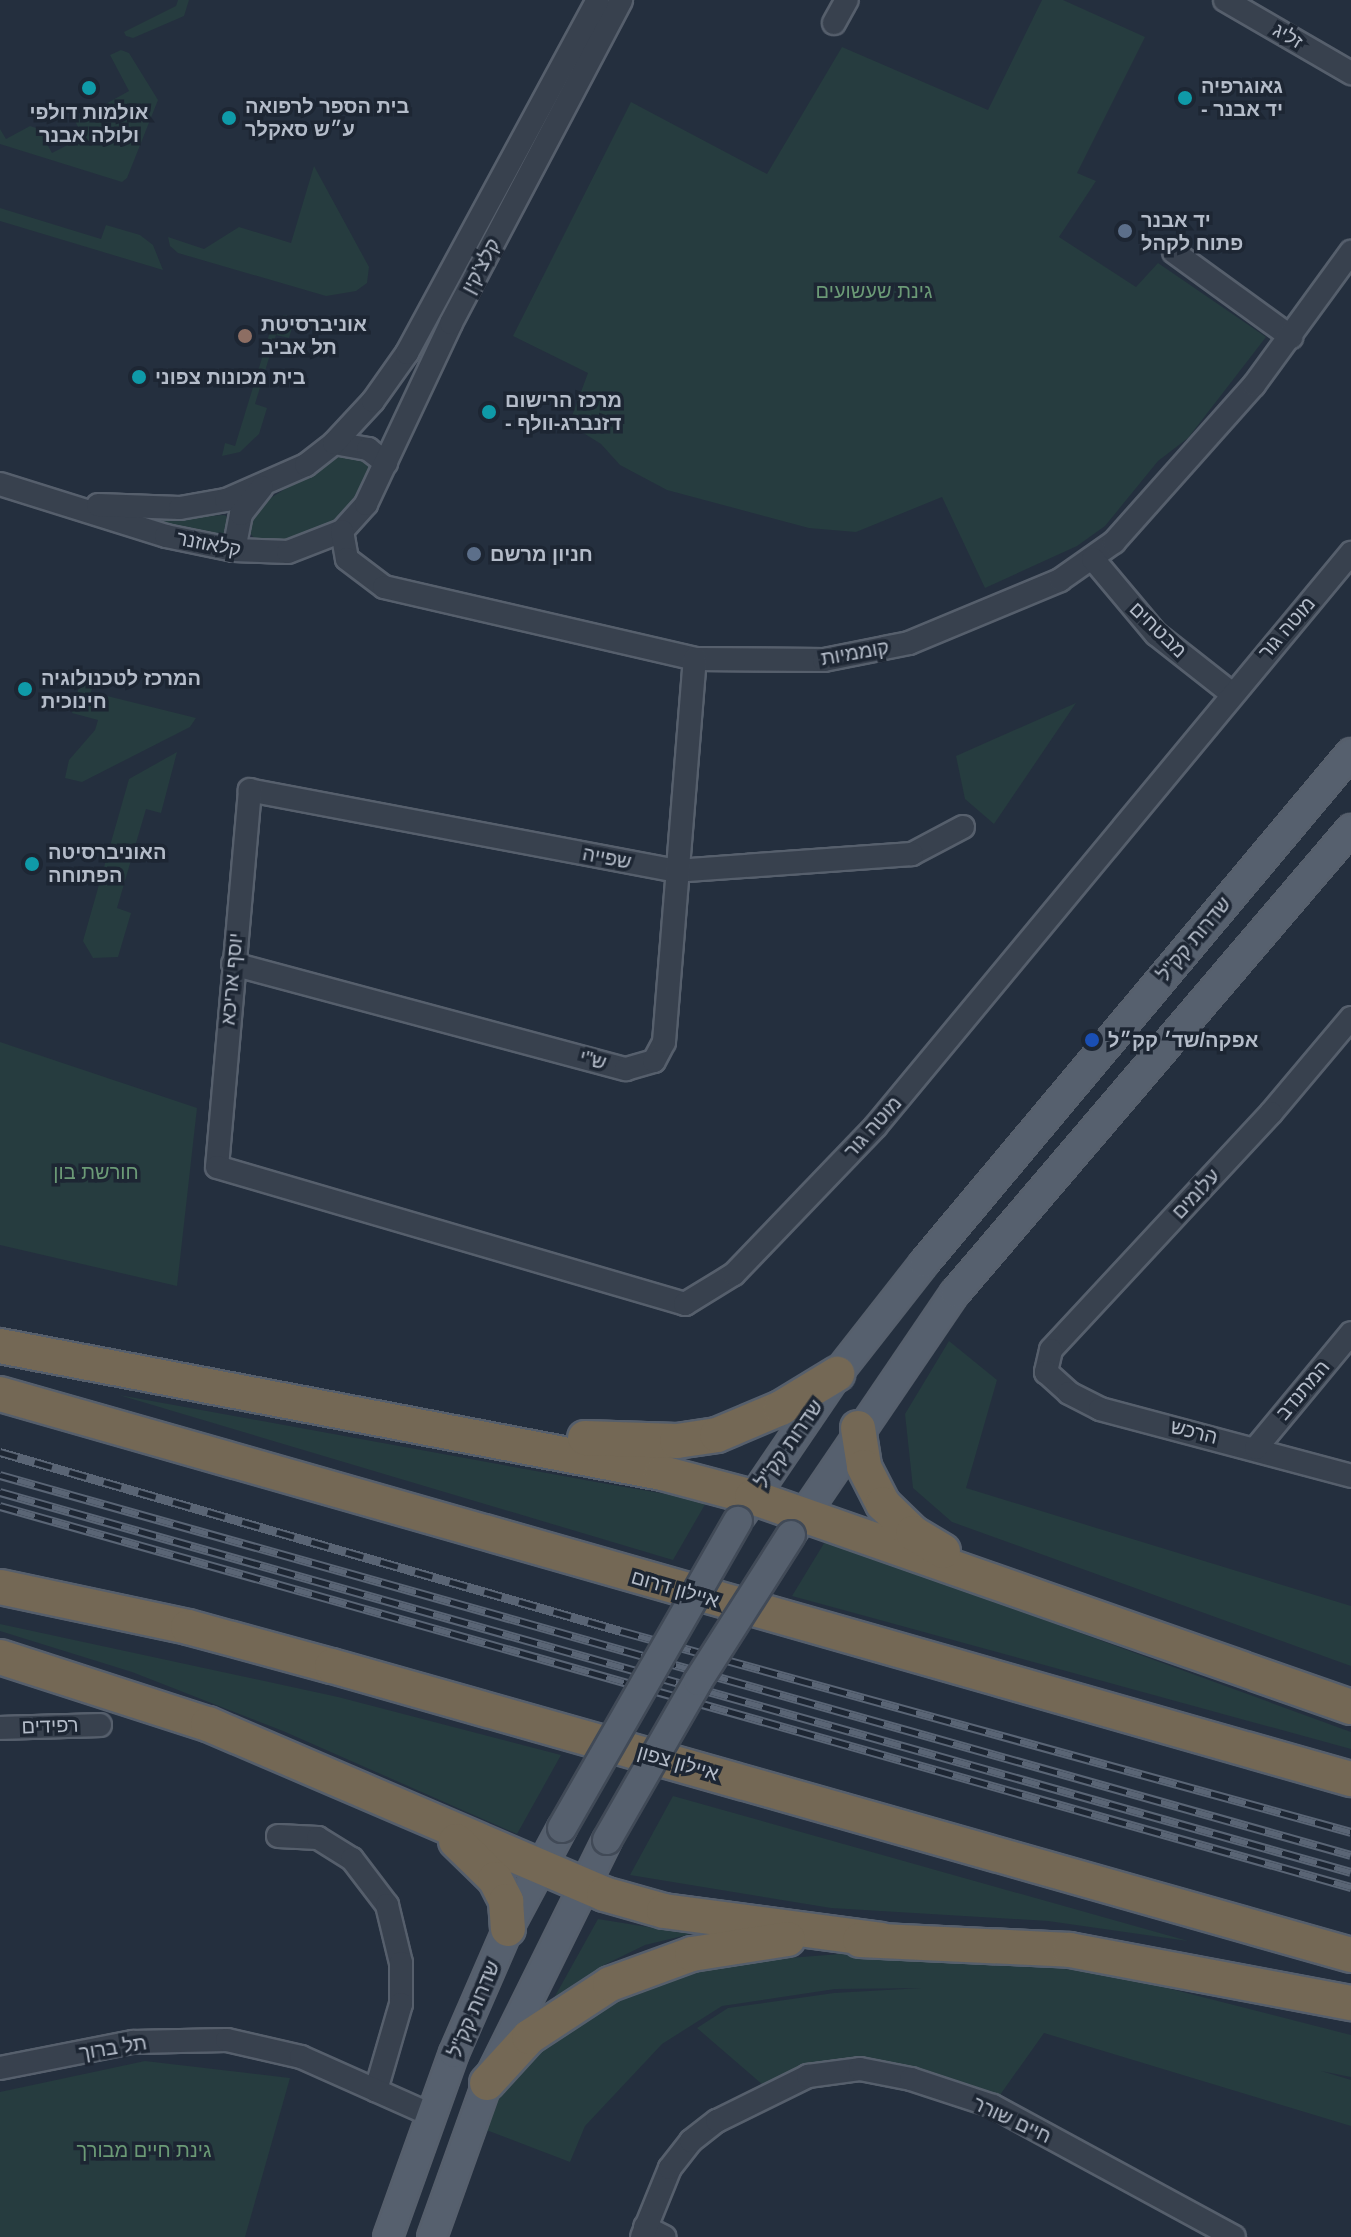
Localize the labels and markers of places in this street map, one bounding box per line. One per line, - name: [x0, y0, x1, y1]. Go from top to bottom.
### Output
- place label: גאוגרפיה - יד אבנר: [1201, 74, 1283, 121]
- marker: אולמות דולפי ולולה אבנר: [80, 79, 98, 97]
- marker: גאוגרפיה - יד אבנר: [1176, 89, 1194, 107]
- place label: בית הספר לרפואה ע״ש סאקלר: [245, 94, 409, 141]
- place label: אולמות דולפי ולולה אבנר: [30, 100, 148, 147]
- marker: בית הספר לרפואה ע״ש סאקלר: [220, 109, 238, 127]
- place label: יד אבנר פתוח לקהל: [1141, 208, 1243, 255]
- marker: יד אבנר פתוח לקהל: [1116, 222, 1134, 240]
- place label: אוניברסיטת תל אביב: [261, 312, 367, 359]
- marker: אוניברסיטת תל אביב: [236, 327, 254, 345]
- place label: בית מכונות צפוני: [155, 365, 305, 389]
- marker: בית מכונות צפוני: [130, 368, 148, 386]
- place label: מרכז הרישום - דזנברג-וולף: [505, 388, 622, 435]
- marker: מרכז הרישום - דזנברג-וולף: [480, 403, 498, 421]
- place label: חניון מרשם: [490, 542, 593, 566]
- marker: חניון מרשם: [465, 545, 483, 563]
- place label: המרכז לטכנולוגיה חינוכית: [41, 666, 201, 713]
- marker: המרכז לטכנולוגיה חינוכית: [16, 680, 34, 698]
- place label: האוניברסיטה הפתוחה: [48, 840, 166, 887]
- marker: האוניברסיטה הפתוחה: [23, 855, 41, 873]
- place label: אפקה/שד׳ קק״ל: [1108, 1028, 1258, 1052]
- marker: אפקה/שד׳ קק״ל: [1083, 1031, 1101, 1049]

